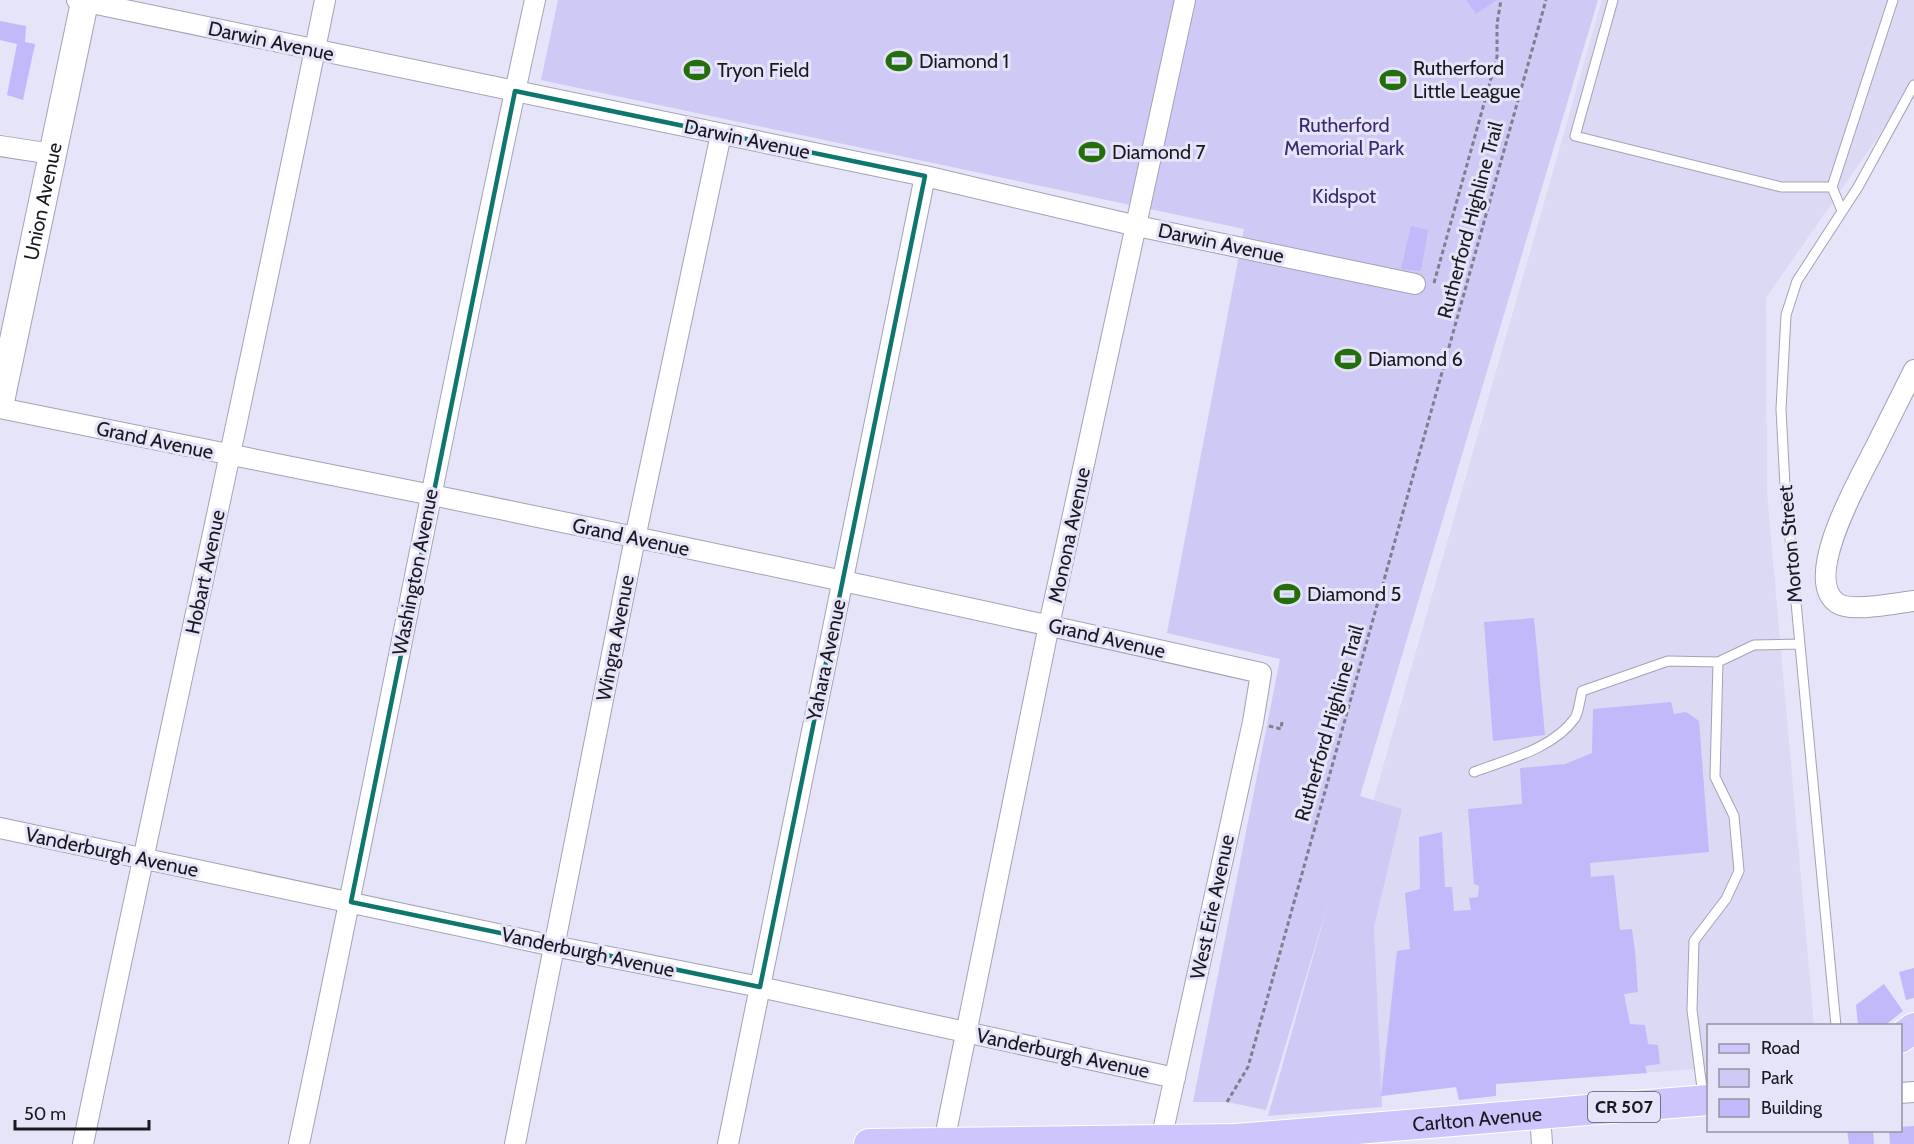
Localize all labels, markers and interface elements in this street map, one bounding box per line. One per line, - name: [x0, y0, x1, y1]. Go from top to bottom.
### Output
- street label: Darwin Avenue: [206, 16, 336, 66]
- sports icon: Diamond 1: [884, 46, 914, 76]
- place label: Diamond 1: [919, 49, 1009, 73]
- sports icon: Tryon Field: [682, 55, 712, 85]
- place label: Rutherford Little League: [1413, 56, 1520, 103]
- place label: Tryon Field: [717, 58, 809, 82]
- sports icon: Rutherford Little League: [1378, 65, 1408, 95]
- park label: Rutherford Memorial Park: [1284, 113, 1404, 160]
- street label: Darwin Avenue: [682, 114, 812, 164]
- street label: Rutherford Highline Trail: [1432, 119, 1508, 321]
- sports icon: Diamond 7: [1077, 137, 1107, 167]
- street label: Union Avenue: [19, 140, 67, 263]
- place label: Diamond 7: [1112, 140, 1206, 164]
- park label: Kidspot: [1312, 184, 1376, 208]
- street label: Darwin Avenue: [1156, 218, 1286, 268]
- sports icon: Diamond 6: [1333, 344, 1363, 374]
- place label: Diamond 6: [1368, 347, 1463, 371]
- street label: Grand Avenue: [94, 416, 216, 464]
- street label: Monona Avenue: [1043, 465, 1095, 605]
- street label: Morton Street: [1773, 484, 1807, 604]
- street label: Washington Avenue: [387, 487, 443, 657]
- street label: Hobart Avenue: [180, 508, 230, 636]
- street label: Grand Avenue: [570, 513, 692, 561]
- street label: Wingra Avenue: [591, 573, 639, 703]
- sports icon: Diamond 5: [1272, 579, 1302, 609]
- place label: Diamond 5: [1307, 582, 1401, 606]
- street label: Yahara Avenue: [801, 597, 851, 724]
- street label: Grand Avenue: [1046, 613, 1168, 663]
- street label: Rutherford Highline Trail: [1289, 622, 1369, 824]
- street label: Vanderburgh Avenue: [23, 822, 201, 882]
- street label: West Erie Avenue: [1185, 832, 1239, 982]
- street label: Vanderburgh Avenue: [499, 922, 677, 982]
- street label: Vanderburgh Avenue: [974, 1023, 1152, 1083]
- legend: [1707, 1024, 1902, 1132]
- text: Road: [1761, 1037, 1800, 1059]
- text: Park: [1761, 1067, 1794, 1089]
- road number: CR 507: [1588, 1092, 1660, 1122]
- scale bar: [15, 1093, 148, 1131]
- text: Building: [1761, 1097, 1823, 1119]
- street label: Carlton Avenue: [1412, 1102, 1543, 1136]
- text: 50 m: [24, 1103, 66, 1125]

